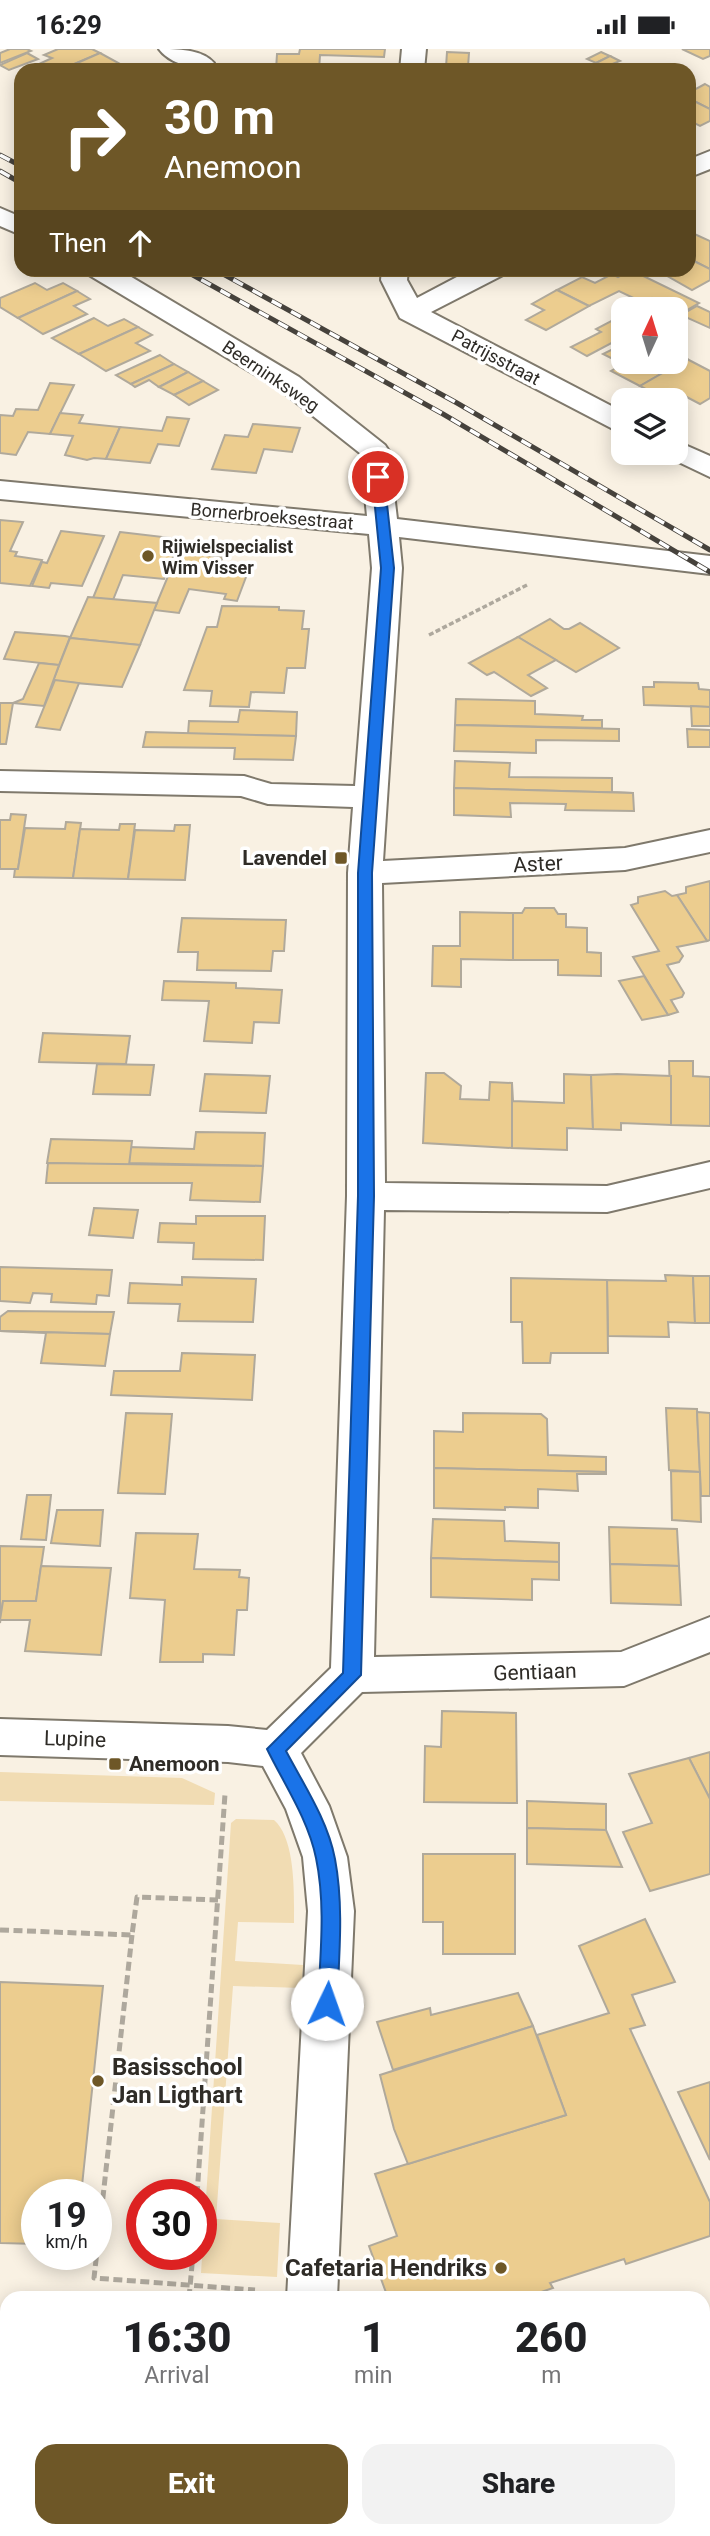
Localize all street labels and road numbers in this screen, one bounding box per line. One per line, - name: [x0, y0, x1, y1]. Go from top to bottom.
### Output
- street label: Patrijsstraat: [448, 325, 544, 389]
- street label: Beerninksweg: [219, 336, 323, 416]
- street label: Bornerbroeksestraat: [190, 498, 354, 534]
- street label: Aster: [513, 851, 563, 877]
- street label: Gentiaan: [493, 1659, 577, 1685]
- street label: Lupine: [44, 1726, 106, 1752]

